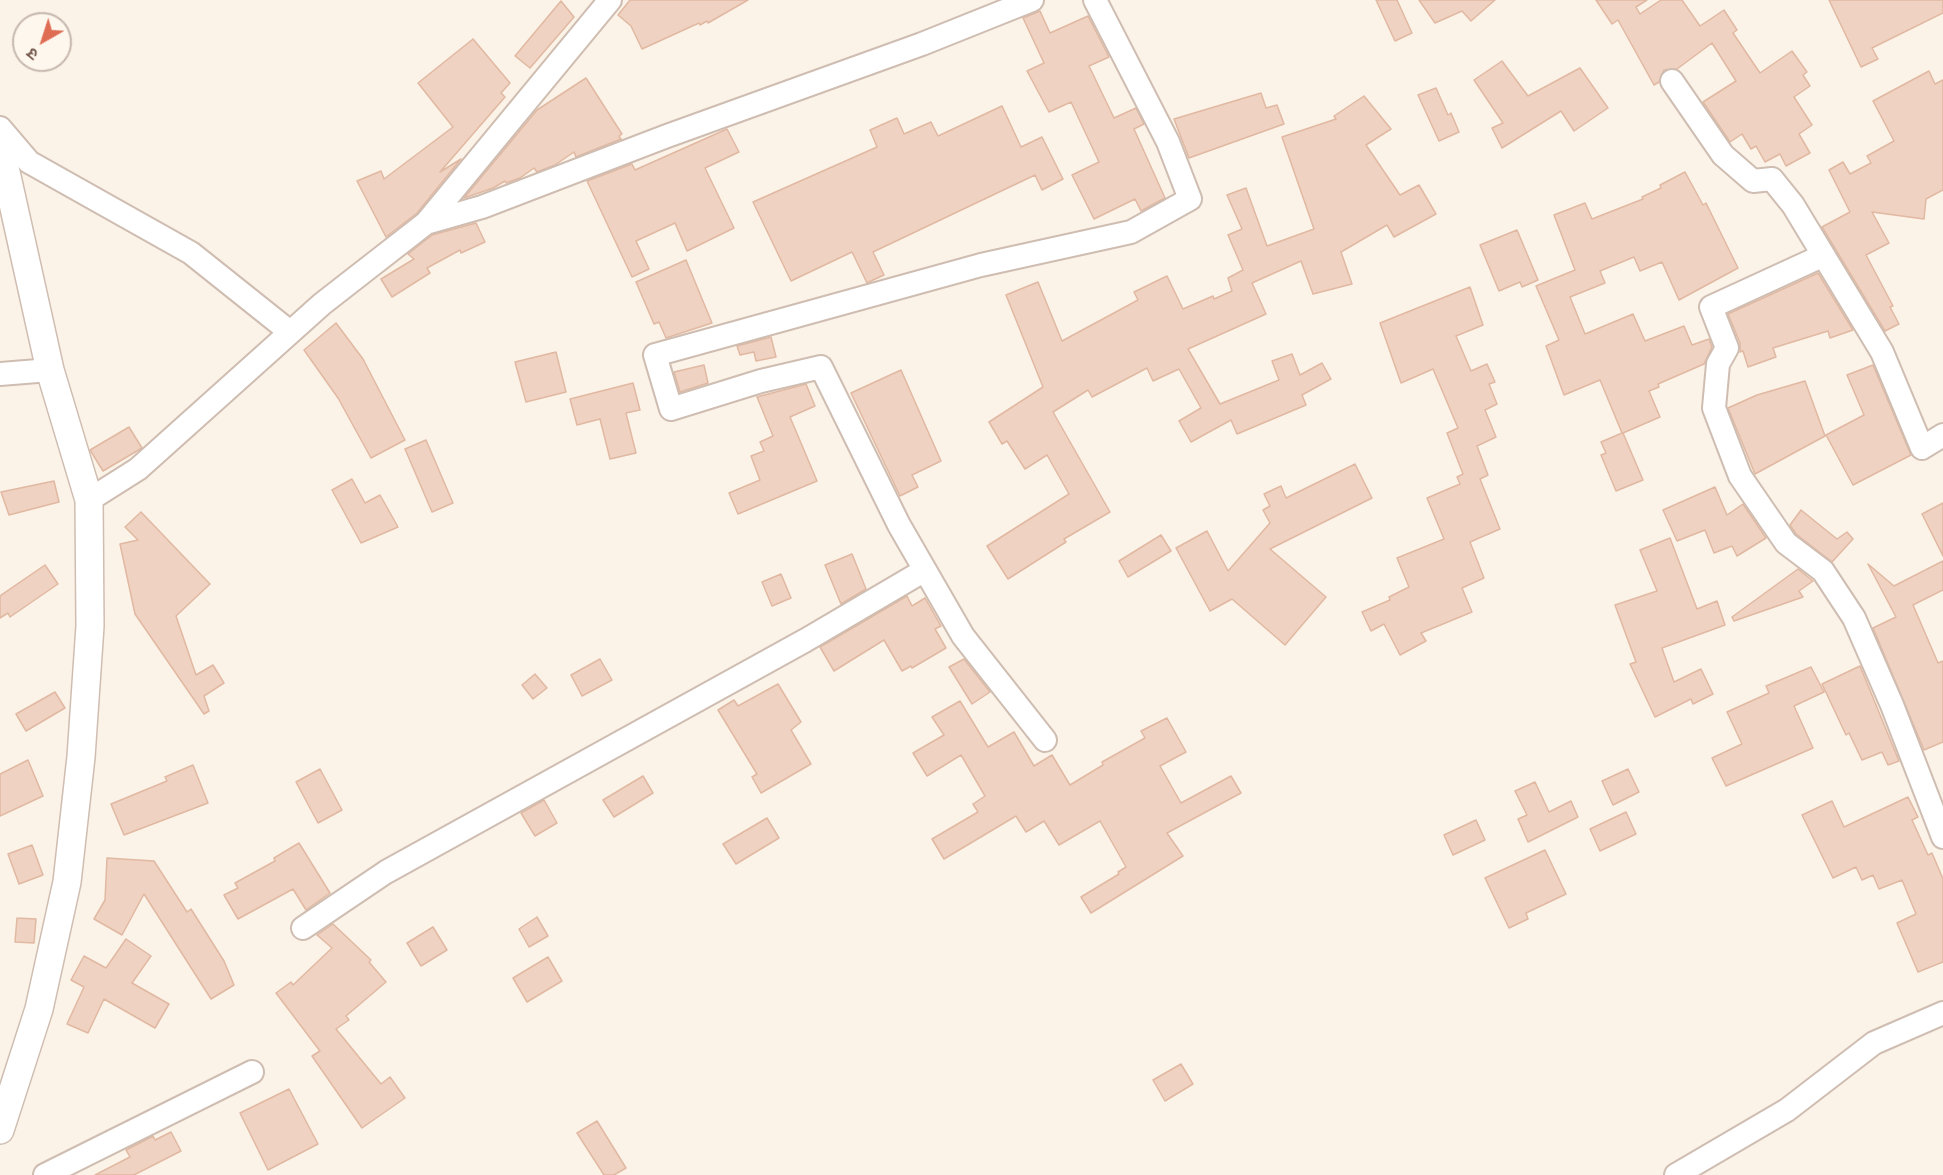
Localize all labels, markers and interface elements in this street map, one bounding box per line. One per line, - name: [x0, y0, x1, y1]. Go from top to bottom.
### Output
- north arrow: [12, 12, 72, 72]
- text: उ: [22, 44, 42, 65]

